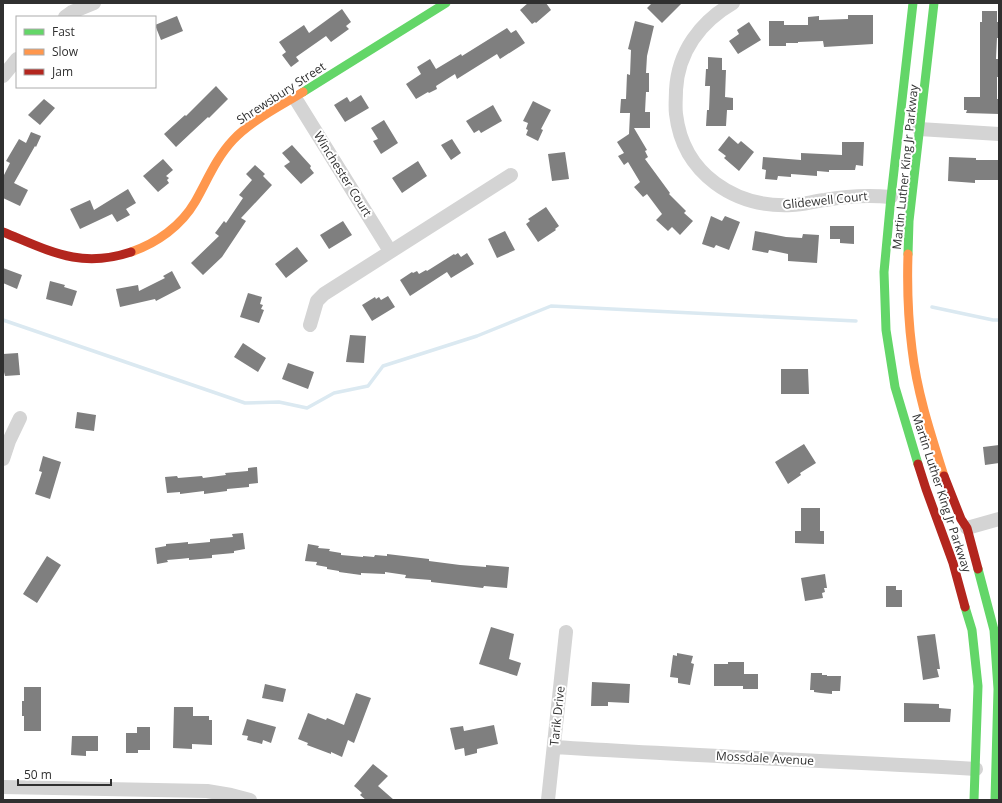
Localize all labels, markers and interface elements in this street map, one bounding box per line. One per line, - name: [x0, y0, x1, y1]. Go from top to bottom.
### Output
- legend: [16, 16, 156, 88]
- text: Fast: [52, 23, 75, 40]
- text: Slow: [52, 43, 79, 60]
- street label: Shrewsbury Street: [233, 58, 329, 128]
- text: Jam: [51, 63, 73, 80]
- street label: Martin Luther King Jr Parkway: [888, 83, 922, 250]
- street label: Winchester Court: [310, 128, 376, 220]
- street label: Glidewell Court: [782, 187, 868, 213]
- street label: Martin Luther King Jr Parkway: [908, 412, 976, 575]
- street label: Tarik Drive: [545, 685, 569, 747]
- street label: Mossdale Avenue: [716, 747, 815, 769]
- scale bar: [18, 761, 111, 787]
- text: 50 m: [24, 766, 52, 783]

